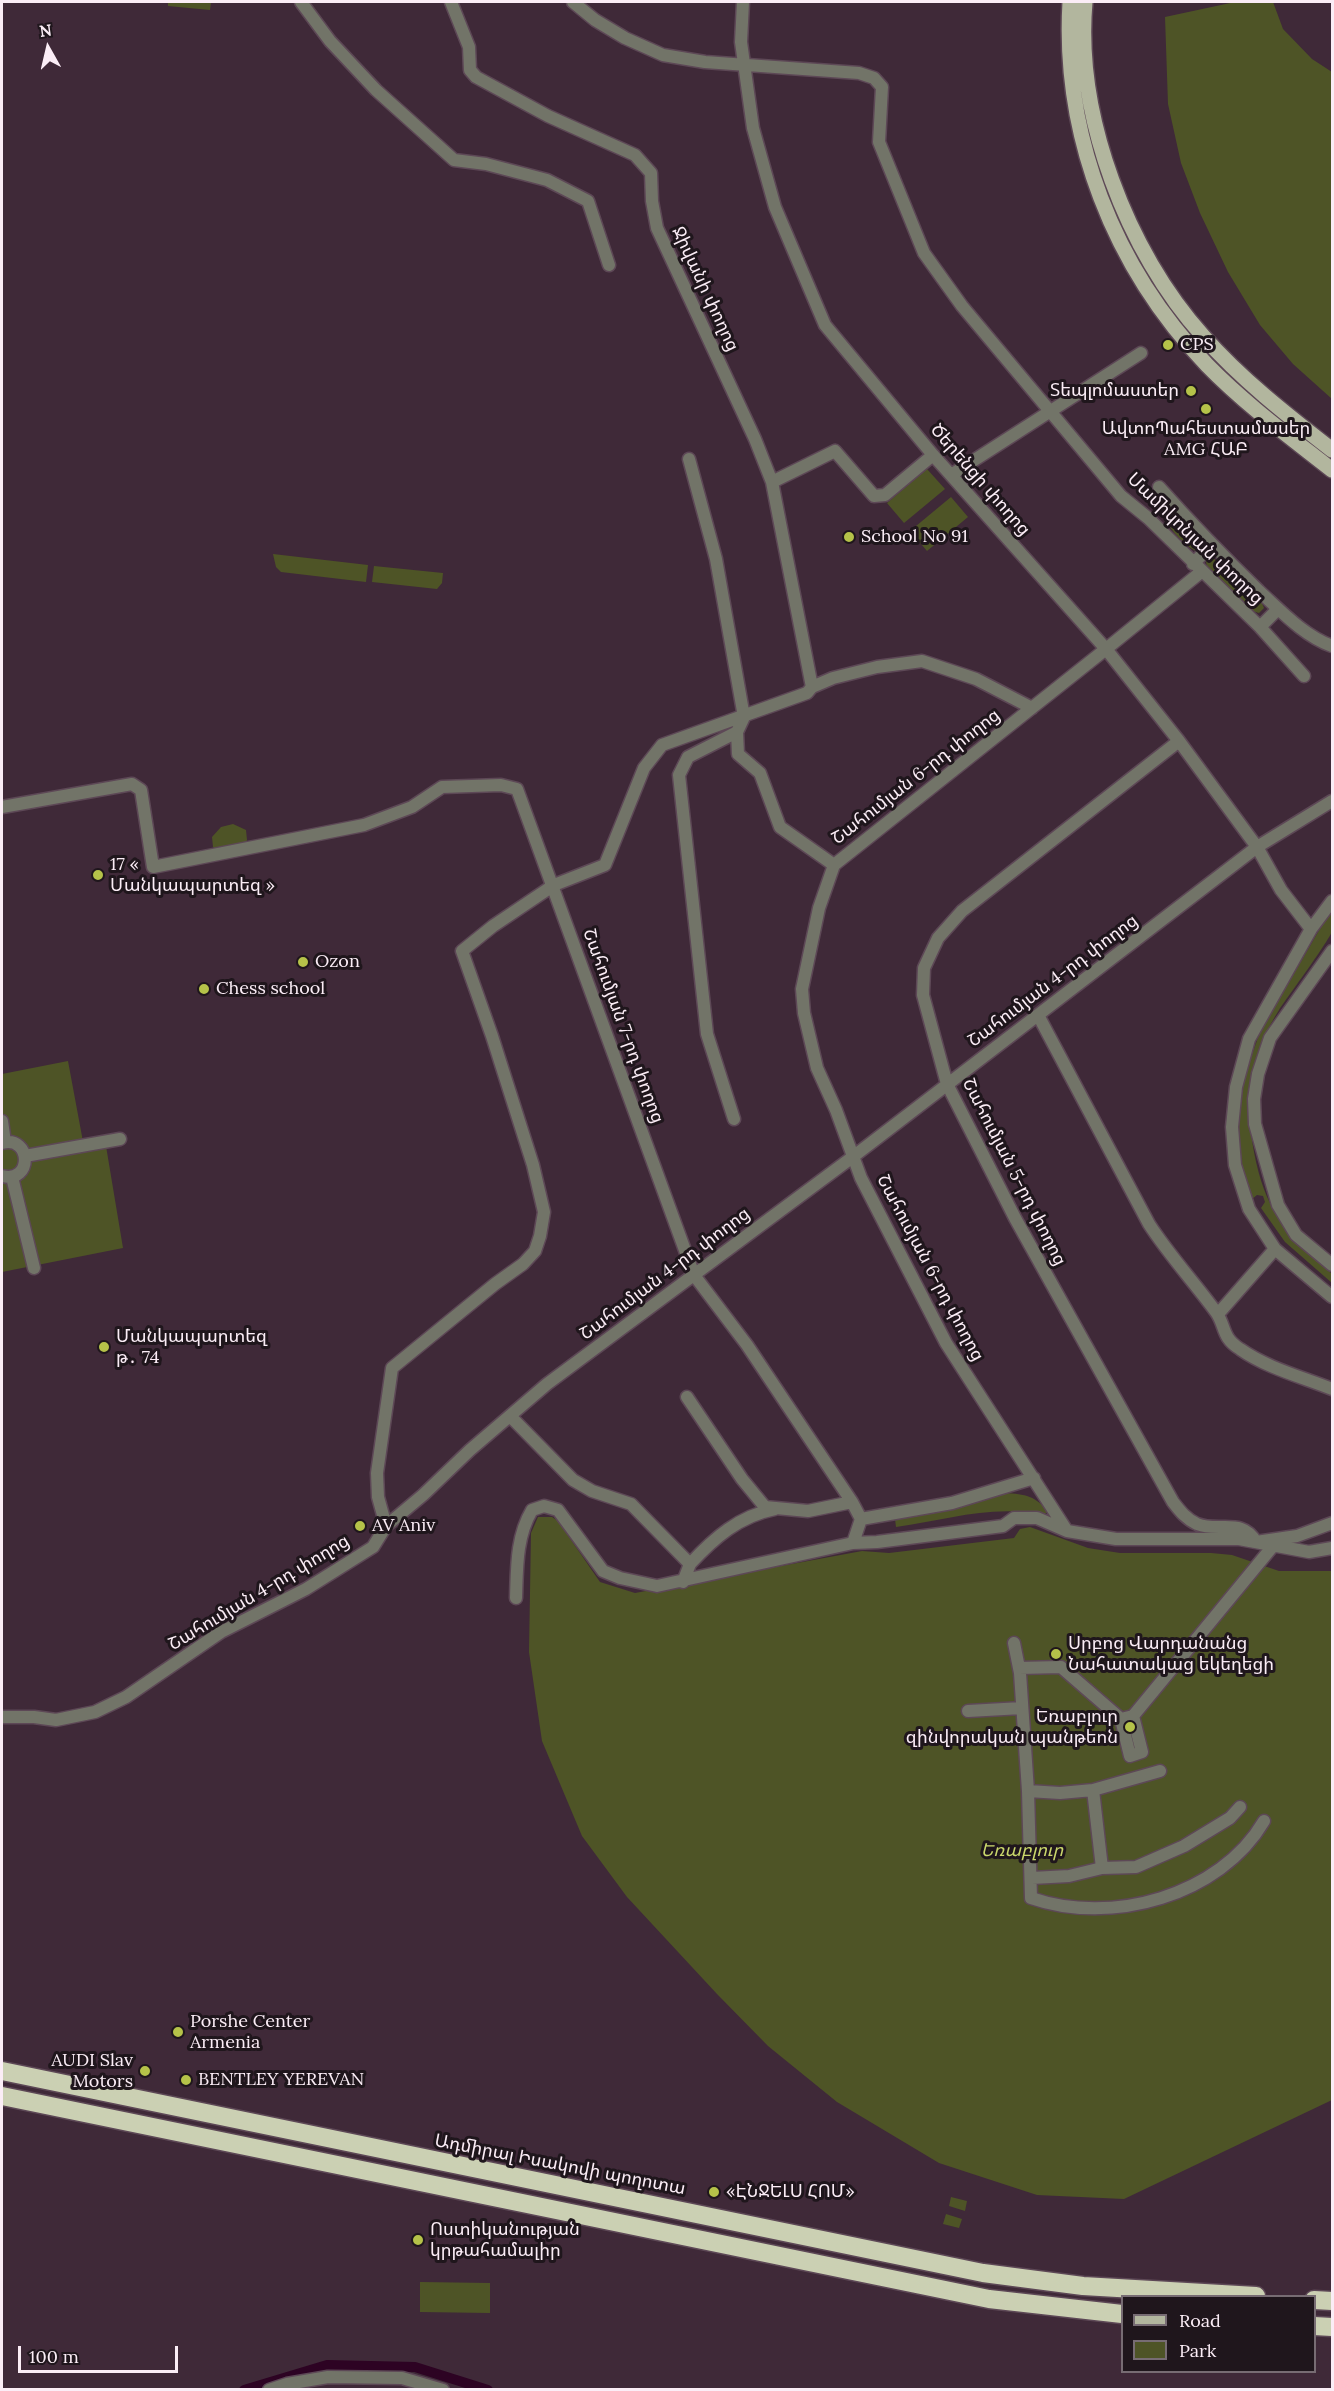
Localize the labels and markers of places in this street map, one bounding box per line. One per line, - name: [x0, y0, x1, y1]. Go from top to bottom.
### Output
- place label: CPS: [1180, 334, 1214, 356]
- marker: CPS: [1161, 338, 1175, 352]
- place label: Տեպլոմաստեր: [1050, 380, 1179, 402]
- marker: Տեպլոմաստեր: [1184, 384, 1198, 398]
- marker: ԱվտոՊահեստամասեր AMG ՀԱԲ: [1199, 402, 1213, 416]
- place label: ԱվտոՊահեստամասեր AMG ՀԱԲ: [1102, 418, 1310, 460]
- place label: School No 91: [861, 526, 968, 548]
- marker: School No 91: [842, 530, 856, 544]
- place label: 17 « Մանկապարտեզ »: [110, 854, 275, 896]
- marker: 17 « Մանկապարտեզ »: [91, 868, 105, 882]
- place label: Ozon: [315, 951, 360, 973]
- marker: Ozon: [296, 955, 310, 969]
- place label: Chess school: [216, 978, 325, 1000]
- marker: Chess school: [197, 982, 211, 996]
- place label: Մանկապարտեզ թ․ 74: [116, 1326, 267, 1368]
- marker: Մանկապարտեզ թ․ 74: [97, 1340, 111, 1354]
- place label: AV Aniv: [372, 1515, 435, 1537]
- marker: AV Aniv: [353, 1519, 367, 1533]
- place label: Սրբոց Վարդանանց Նահատակաց եկեղեցի: [1068, 1633, 1274, 1676]
- marker: Սրբոց Վարդանանց Նահատակաց եկեղեցի: [1049, 1647, 1063, 1661]
- place label: Եռաբլուր զինվորական պանթեոն: [906, 1706, 1118, 1748]
- marker: Եռաբլուր զինվորական պանթեոն: [1123, 1720, 1137, 1734]
- place label: Porshe Center Armenia: [190, 2011, 310, 2054]
- marker: Porshe Center Armenia: [171, 2025, 185, 2039]
- place label: AUDI Slav Motors: [51, 2050, 133, 2092]
- marker: AUDI Slav Motors: [138, 2064, 152, 2078]
- place label: BENTLEY YEREVAN: [198, 2069, 364, 2091]
- marker: BENTLEY YEREVAN: [179, 2073, 193, 2087]
- place label: «ԷՆՋԵԼՍ ՀՈՄ»: [726, 2181, 855, 2203]
- marker: «ԷՆՋԵԼՍ ՀՈՄ»: [707, 2185, 721, 2199]
- place label: Ոստիկանության կրթահամալիր: [430, 2219, 580, 2262]
- marker: Ոստիկանության կրթահամալիր: [411, 2233, 425, 2247]

